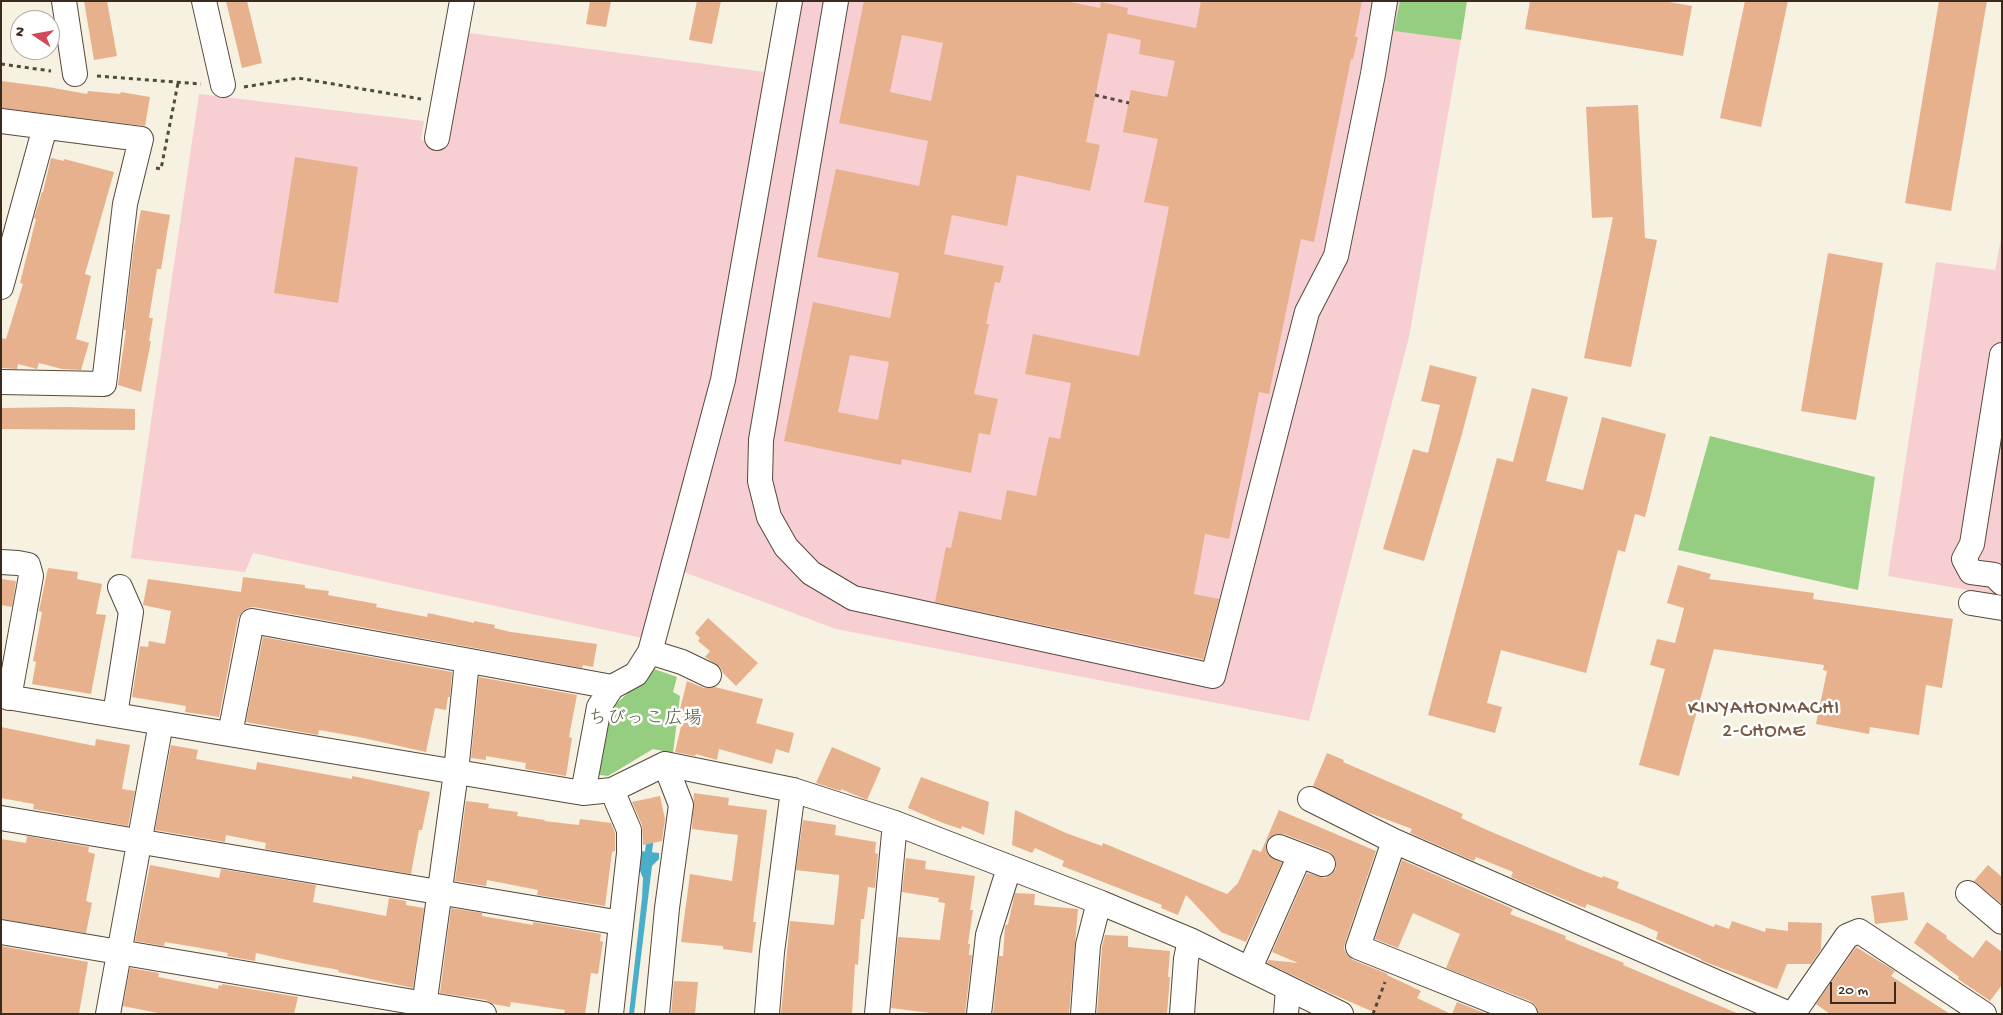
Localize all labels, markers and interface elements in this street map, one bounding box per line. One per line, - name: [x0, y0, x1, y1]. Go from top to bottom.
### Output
- north arrow: [10, 10, 60, 60]
- text: N: [12, 26, 30, 38]
- district label: KINYAHONMACHI 2-CHOME: [1686, 698, 1842, 745]
- park label: ちびっこ広場: [588, 709, 702, 731]
- scale bar: [1833, 972, 1899, 1004]
- text: 20 m: [1838, 982, 1868, 1000]

